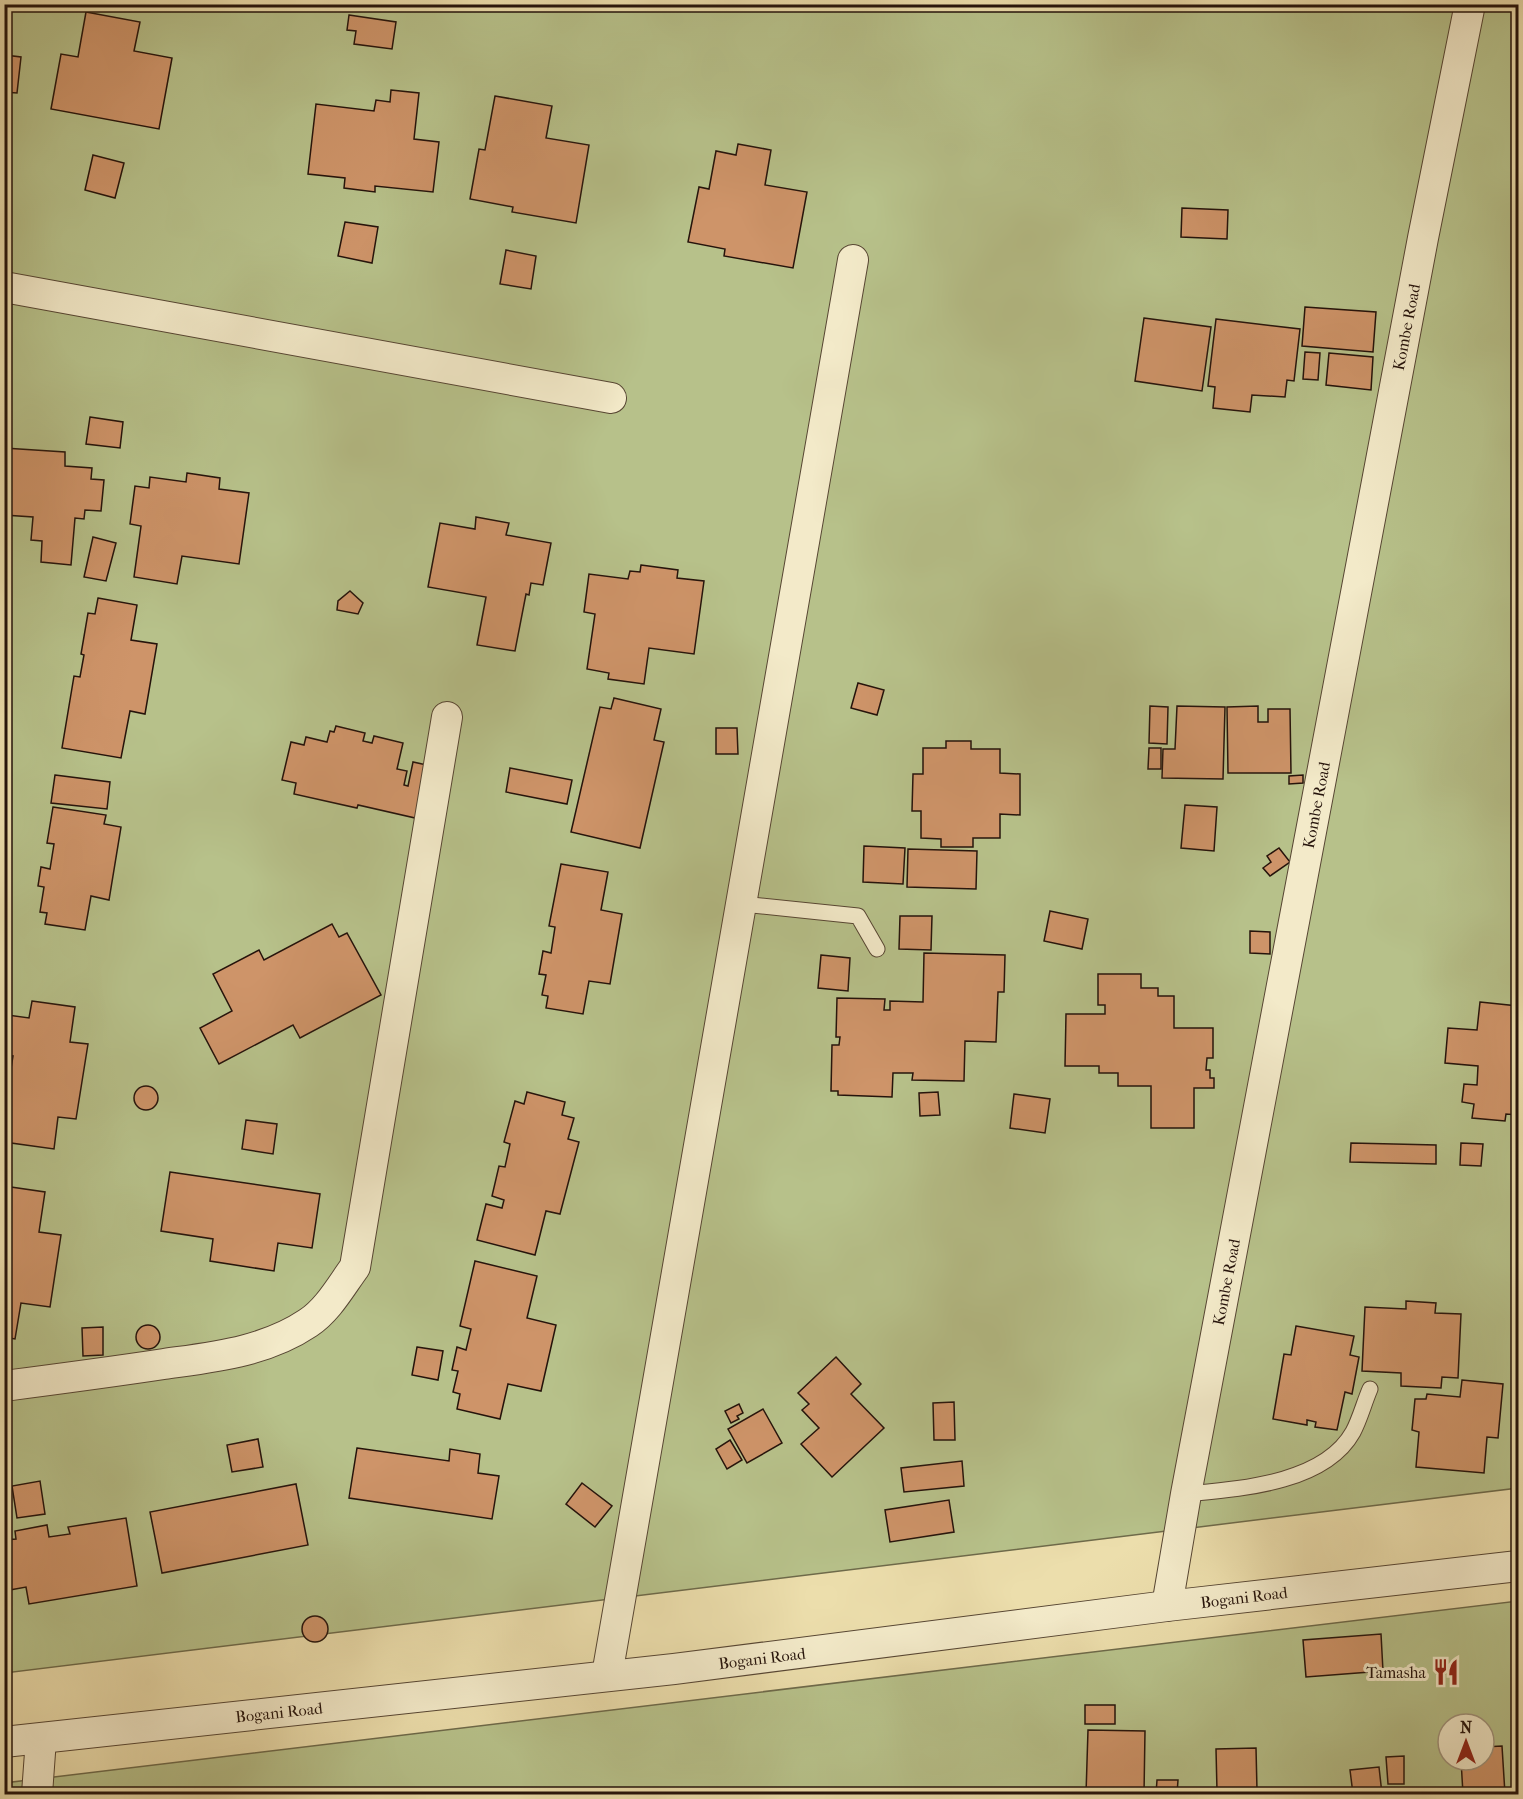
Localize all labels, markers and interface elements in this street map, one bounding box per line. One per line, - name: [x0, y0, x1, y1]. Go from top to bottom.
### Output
- street label: Kombe Road: [1389, 282, 1424, 372]
- street label: Kombe Road: [1299, 760, 1334, 850]
- street label: Kombe Road: [1209, 1237, 1244, 1327]
- street label: Bogani Road: [1199, 1583, 1289, 1612]
- street label: Bogani Road: [717, 1644, 807, 1673]
- restaurant icon: Tamasha: [1431, 1657, 1461, 1687]
- place label: Tamasha: [1366, 1663, 1427, 1682]
- street label: Bogani Road: [235, 1698, 324, 1727]
- north arrow: [1436, 1712, 1496, 1772]
- text: N: [1460, 1718, 1473, 1737]

